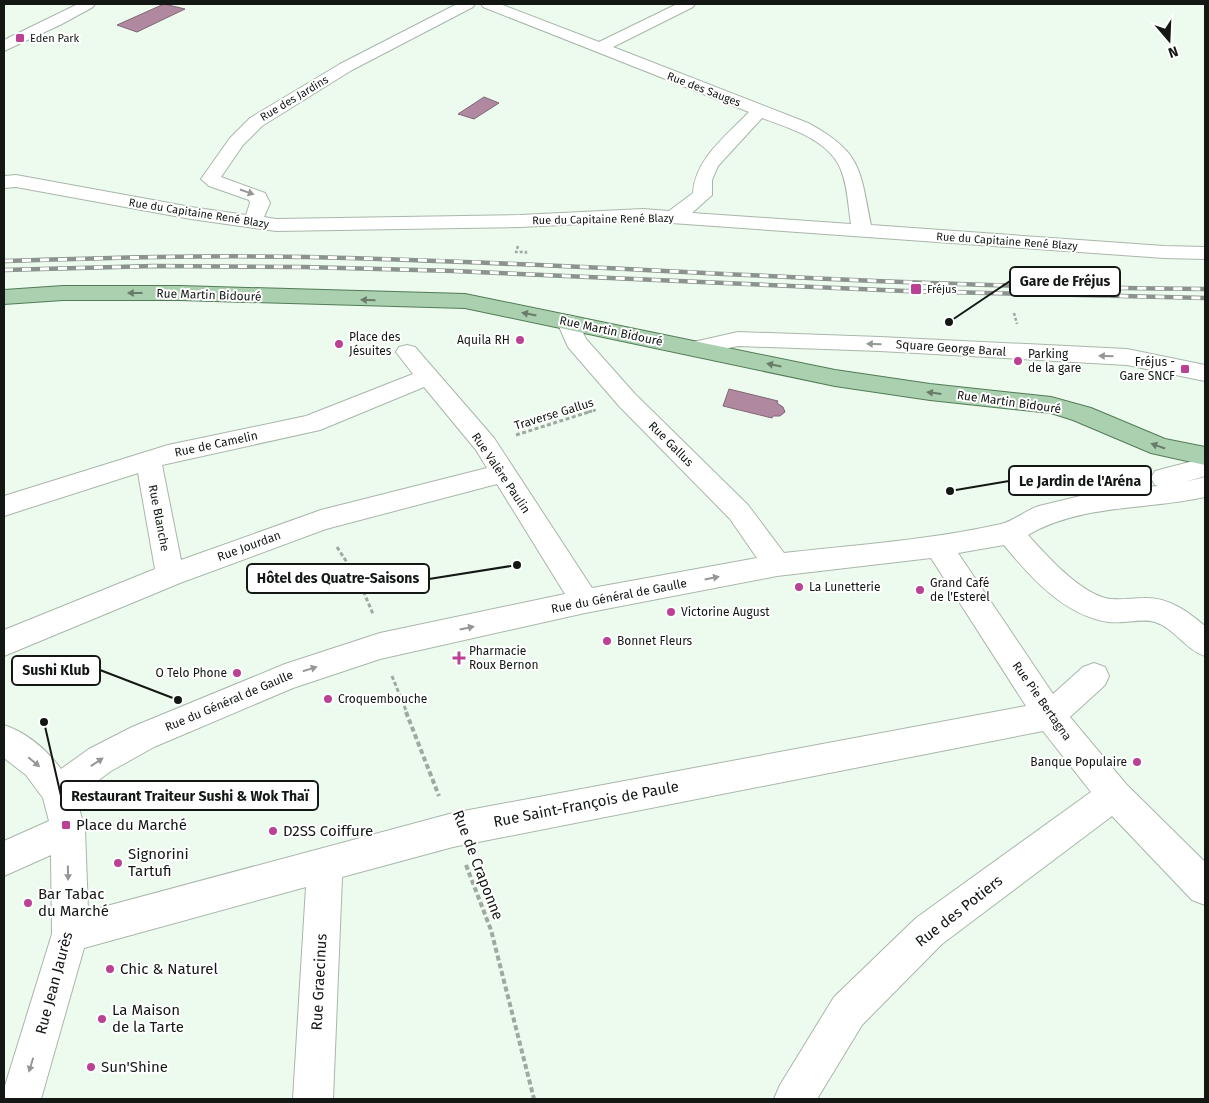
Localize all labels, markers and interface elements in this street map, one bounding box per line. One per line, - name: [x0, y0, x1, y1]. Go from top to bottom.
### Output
- north arrow: [1144, 15, 1194, 65]
- marker: Eden Park: [14, 32, 26, 44]
- place label: Eden Park: [30, 32, 80, 45]
- text: N: [1166, 42, 1180, 61]
- street label: Rue des Sauges: [665, 69, 742, 109]
- street label: Rue des Jardins: [258, 73, 331, 124]
- one-way arrow: [240, 189, 255, 197]
- street label: Rue du Capitaine René Blazy: [128, 196, 271, 231]
- street label: Rue du Capitaine René Blazy: [532, 212, 675, 227]
- street label: Rue du Capitaine René Blazy: [936, 230, 1079, 253]
- callout: Gare de Fréjus: [1010, 267, 1120, 296]
- text: Gare de Fréjus: [1020, 273, 1110, 290]
- marker: Fréjus: [909, 282, 923, 296]
- place label: Fréjus: [927, 283, 957, 296]
- street label: Rue Martin Bidouré: [156, 286, 262, 304]
- one-way arrow: [127, 289, 143, 297]
- one-way arrow: [359, 295, 375, 303]
- one-way arrow: [521, 310, 536, 318]
- street label: Rue Martin Bidouré: [558, 313, 664, 349]
- place label: Place des Jésuites: [349, 330, 401, 358]
- place label: Aquila RH: [457, 333, 510, 347]
- marker: Aquila RH: [514, 334, 526, 346]
- street label: Square George Baral: [895, 337, 1007, 359]
- marker: Place des Jésuites: [333, 338, 345, 350]
- one-way arrow: [865, 339, 881, 347]
- place label: Parking de la gare: [1028, 347, 1081, 375]
- one-way arrow: [1097, 352, 1113, 360]
- marker: Parking de la gare: [1012, 355, 1024, 367]
- place label: Fréjus - Gare SNCF: [1120, 355, 1175, 383]
- one-way arrow: [766, 361, 781, 369]
- marker: Fréjus - Gare SNCF: [1179, 363, 1191, 375]
- street label: Rue Martin Bidouré: [956, 388, 1062, 416]
- one-way arrow: [925, 389, 941, 397]
- street label: Traverse Gallus: [513, 395, 596, 433]
- street label: Rue Gallus: [646, 419, 697, 470]
- street label: Rue de Camelin: [173, 428, 259, 460]
- street label: Rue Valère Paulin: [469, 430, 533, 516]
- one-way arrow: [1150, 442, 1165, 450]
- callout: Le Jardin de l'Aréna: [1009, 466, 1151, 495]
- text: Le Jardin de l'Aréna: [1019, 473, 1141, 490]
- street label: Rue Blanche: [146, 483, 172, 553]
- street label: Rue Jourdan: [215, 528, 283, 564]
- callout: Hôtel des Quatre-Saisons: [247, 564, 429, 593]
- text: Hôtel des Quatre-Saisons: [257, 570, 419, 587]
- one-way arrow: [704, 573, 720, 581]
- street label: Rue du Général de Gaulle: [550, 576, 688, 616]
- place label: Grand Café de l'Esterel: [930, 576, 990, 604]
- place label: La Lunetterie: [809, 580, 881, 594]
- marker: La Lunetterie: [793, 581, 805, 593]
- marker: Grand Café de l'Esterel: [914, 584, 926, 596]
- place label: Victorine August: [681, 605, 770, 619]
- marker: Victorine August: [665, 606, 677, 618]
- one-way arrow: [459, 624, 474, 632]
- place label: Bonnet Fleurs: [617, 634, 693, 648]
- marker: Bonnet Fleurs: [601, 635, 613, 647]
- place label: Pharmacie Roux Bernon: [469, 644, 539, 672]
- marker: Pharmacie Roux Bernon: [453, 652, 465, 664]
- callout: Sushi Klub: [12, 656, 100, 685]
- street label: Rue Pie Bertagna: [1010, 659, 1074, 743]
- text: Sushi Klub: [22, 662, 90, 679]
- one-way arrow: [302, 665, 317, 672]
- place label: O Telo Phone: [155, 666, 227, 680]
- marker: O Telo Phone: [231, 667, 243, 679]
- street label: Rue du Général de Gaulle: [163, 668, 295, 734]
- place label: Croquembouche: [338, 692, 427, 706]
- marker: Croquembouche: [322, 693, 334, 705]
- place label: Banque Populaire: [1030, 755, 1127, 769]
- marker: Banque Populaire: [1131, 756, 1143, 768]
- one-way arrow: [27, 757, 40, 768]
- one-way arrow: [91, 758, 104, 767]
- street label: Rue Saint-François de Paule: [492, 777, 680, 831]
- callout: Restaurant Traiteur Sushi & Wok Thaï: [61, 781, 318, 810]
- text: Restaurant Traiteur Sushi & Wok Thaï: [71, 788, 310, 805]
- street label: Rue de Craponne: [449, 808, 507, 922]
- place label: Place du Marché: [76, 816, 187, 834]
- marker: Place du Marché: [60, 819, 72, 831]
- place label: D2SS Coiffure: [283, 822, 373, 840]
- marker: D2SS Coiffure: [267, 825, 279, 837]
- place label: Signorini Tartufi: [128, 845, 189, 880]
- marker: Signorini Tartufi: [112, 857, 124, 869]
- one-way arrow: [65, 866, 73, 882]
- street label: Rue des Potiers: [912, 871, 1006, 951]
- place label: Bar Tabac du Marché: [38, 885, 109, 920]
- marker: Bar Tabac du Marché: [22, 897, 34, 909]
- street label: Rue Jean Jaurès: [32, 930, 76, 1036]
- street label: Rue Graecinus: [307, 933, 331, 1031]
- place label: Chic & Naturel: [120, 960, 218, 978]
- marker: Chic & Naturel: [104, 963, 116, 975]
- place label: La Maison de la Tarte: [112, 1001, 184, 1036]
- marker: La Maison de la Tarte: [96, 1013, 108, 1025]
- one-way arrow: [26, 1058, 34, 1073]
- place label: Sun'Shine: [101, 1058, 168, 1076]
- marker: Sun'Shine: [85, 1061, 97, 1073]

